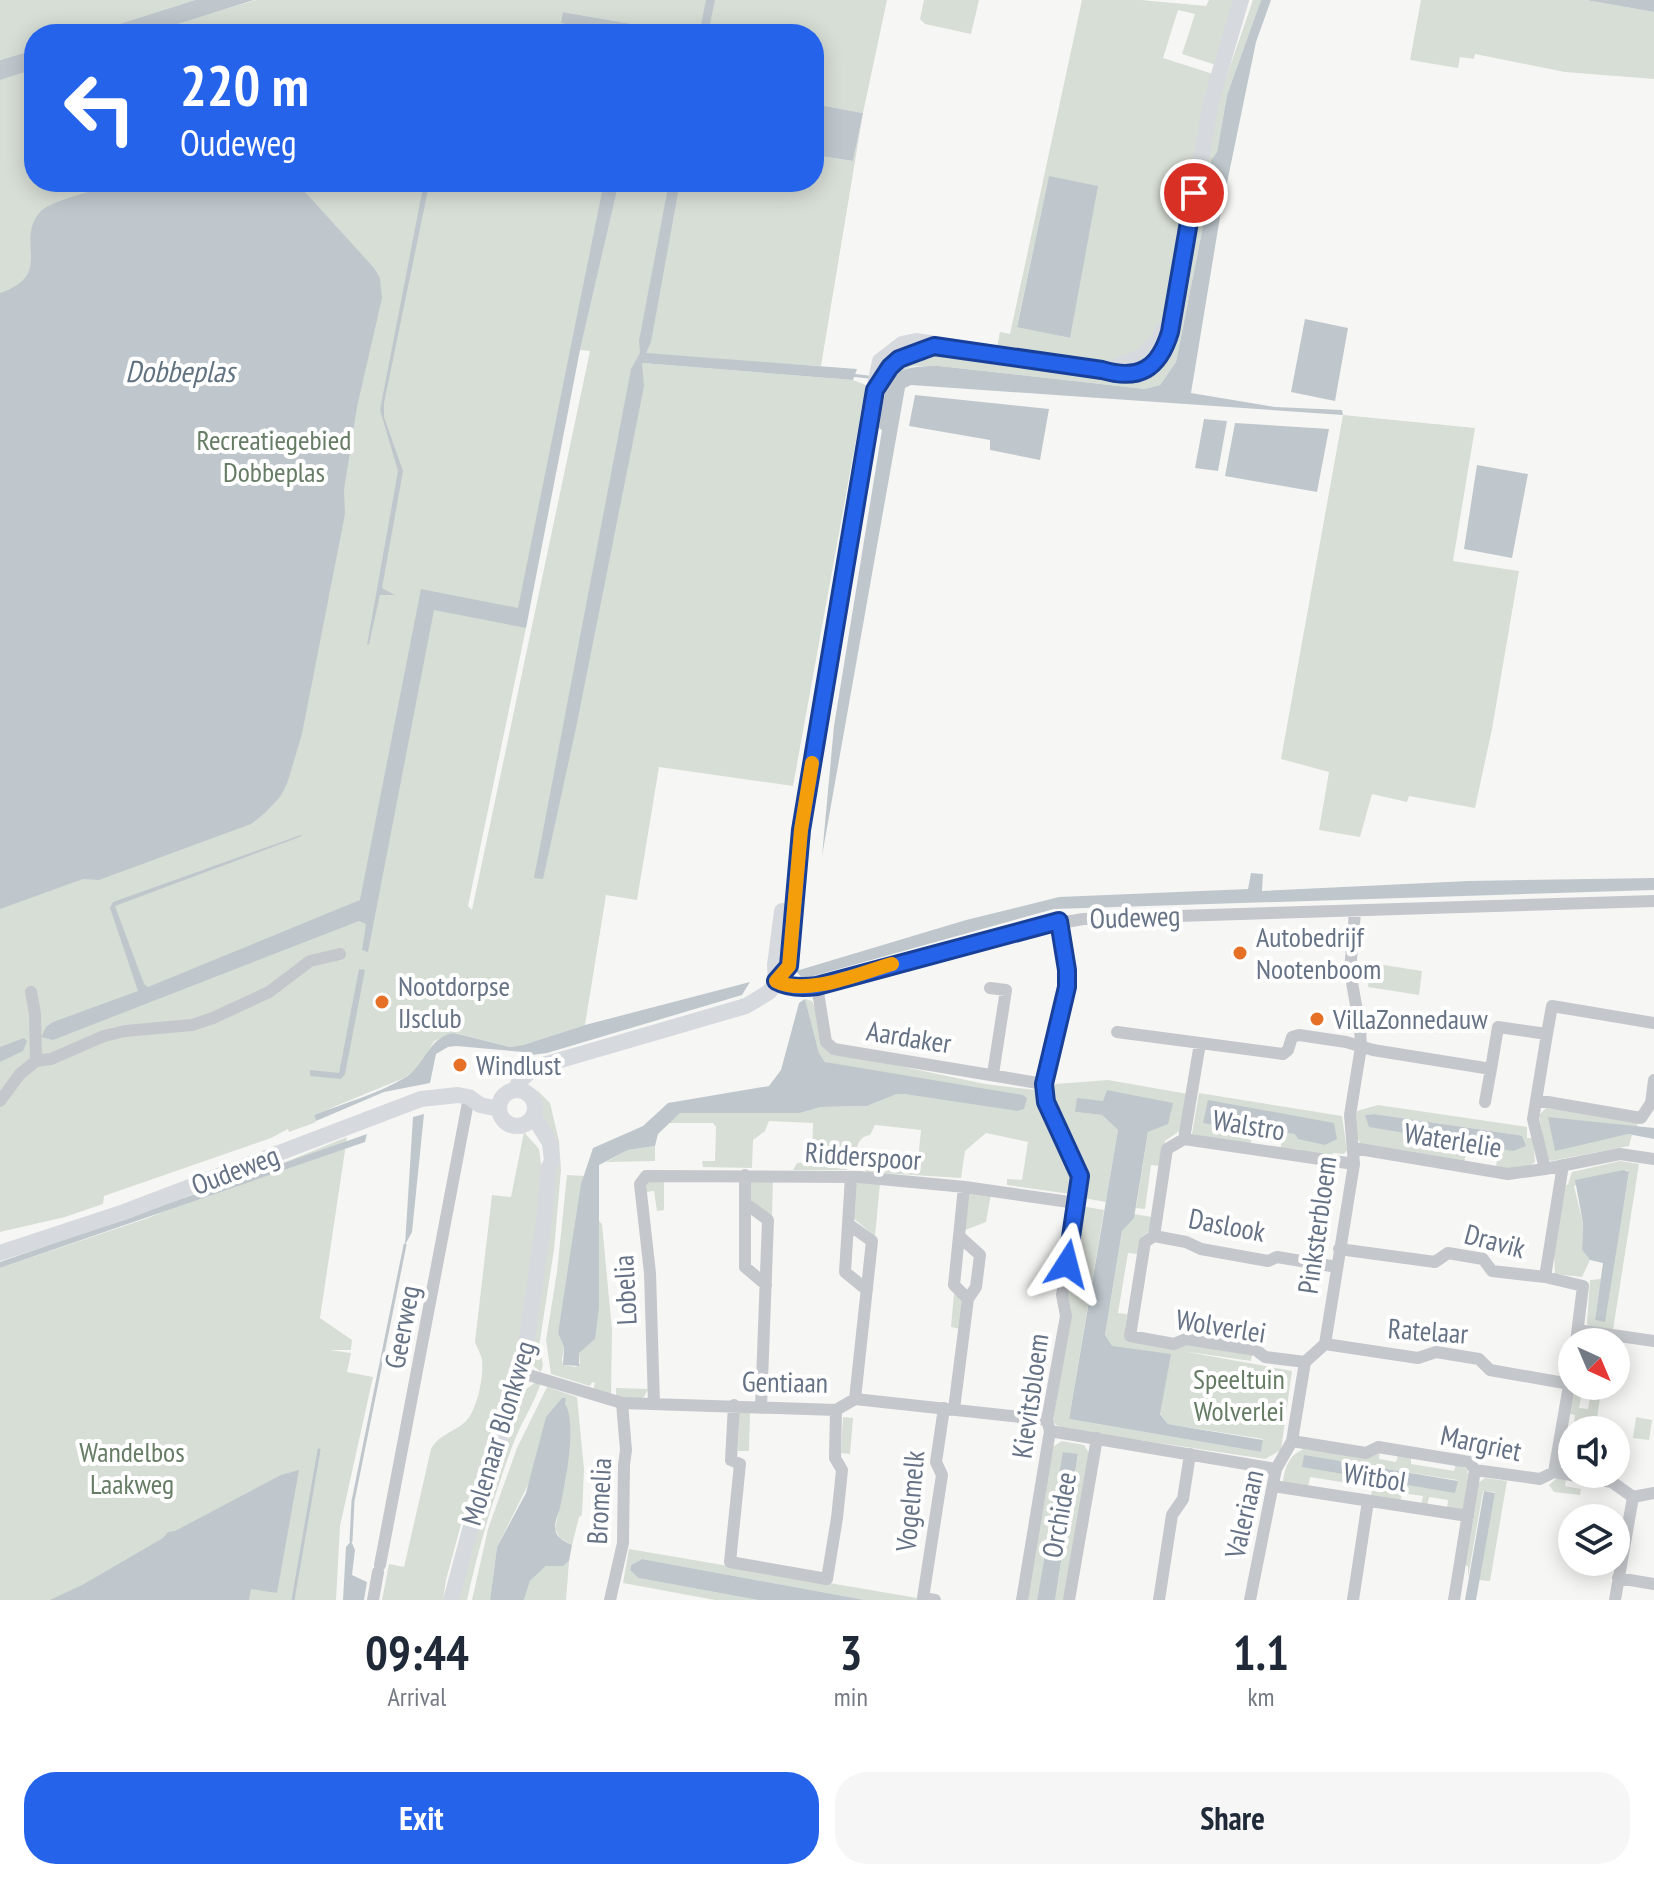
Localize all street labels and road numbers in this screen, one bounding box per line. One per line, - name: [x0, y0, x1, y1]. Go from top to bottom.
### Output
- street label: Oudeweg: [1089, 896, 1181, 937]
- street label: Aardaker: [864, 1012, 954, 1061]
- street label: Walstro: [1210, 1101, 1288, 1148]
- street label: Waterlelie: [1402, 1114, 1504, 1165]
- street label: Ridderspoor: [804, 1133, 923, 1178]
- street label: Oudeweg: [186, 1136, 284, 1203]
- street label: Pinksterbloem: [1289, 1154, 1344, 1296]
- street label: Daslook: [1186, 1199, 1269, 1250]
- street label: Dravik: [1461, 1215, 1530, 1266]
- street label: Lobelia: [604, 1254, 645, 1326]
- street label: Geerweg: [375, 1282, 428, 1372]
- street label: Wolverlei: [1173, 1300, 1269, 1351]
- street label: Ratelaar: [1387, 1309, 1470, 1352]
- street label: Kievitsbloem: [1002, 1331, 1057, 1461]
- street label: Molenaar Blonkweg: [452, 1336, 543, 1530]
- street label: Gentiaan: [742, 1362, 828, 1401]
- street label: Margriet: [1437, 1416, 1525, 1469]
- street label: Vogelmelk: [887, 1449, 932, 1554]
- street label: Witbol: [1341, 1453, 1410, 1500]
- street label: Bromelia: [578, 1457, 619, 1545]
- street label: Valeriaan: [1215, 1466, 1272, 1563]
- street label: Orchidee: [1033, 1469, 1084, 1561]

